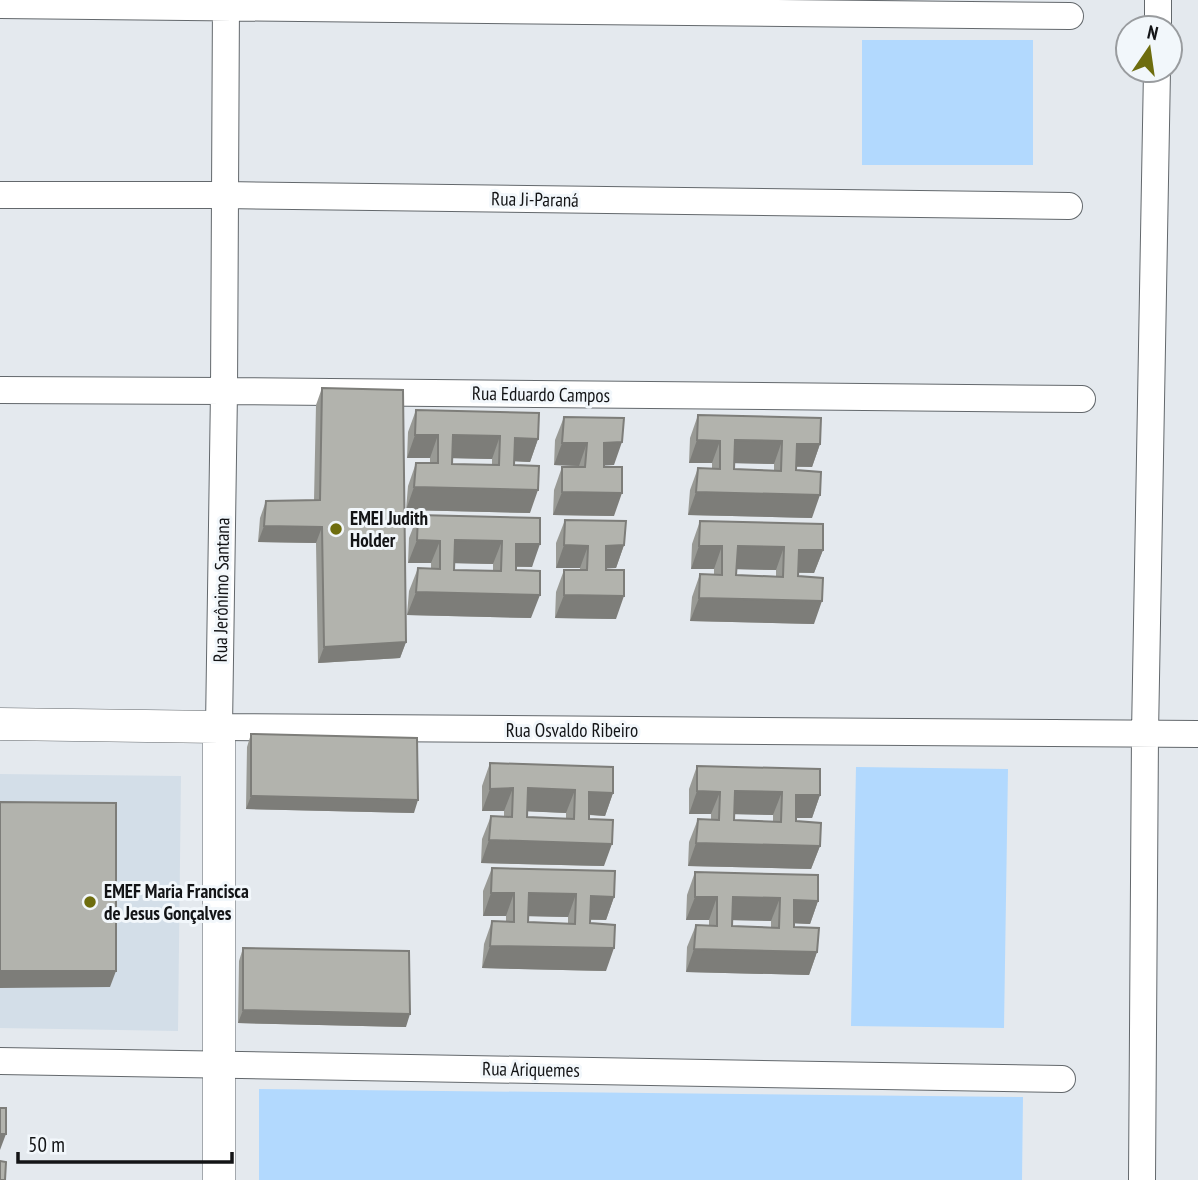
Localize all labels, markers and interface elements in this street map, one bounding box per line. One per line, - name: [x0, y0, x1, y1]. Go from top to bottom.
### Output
- north arrow: [1114, 14, 1184, 84]
- text: N: [1145, 20, 1161, 45]
- street label: Rua Ji-Paraná: [491, 186, 579, 212]
- street label: Rua Eduardo Campos: [472, 381, 610, 407]
- place label: EMEI Judith Holder: [350, 506, 428, 552]
- street label: Rua Jerônimo Santana: [208, 517, 234, 663]
- marker: EMEI Judith Holder: [328, 521, 344, 537]
- street label: Rua Osvaldo Ribeiro: [506, 718, 638, 742]
- place label: EMEF Maria Francisca de Jesus Gonçalves: [104, 879, 249, 925]
- marker: EMEF Maria Francisca de Jesus Gonçalves: [82, 894, 98, 910]
- street label: Rua Ariquemes: [482, 1056, 580, 1082]
- scale bar: [18, 1120, 231, 1164]
- text: 50 m: [28, 1131, 65, 1158]

